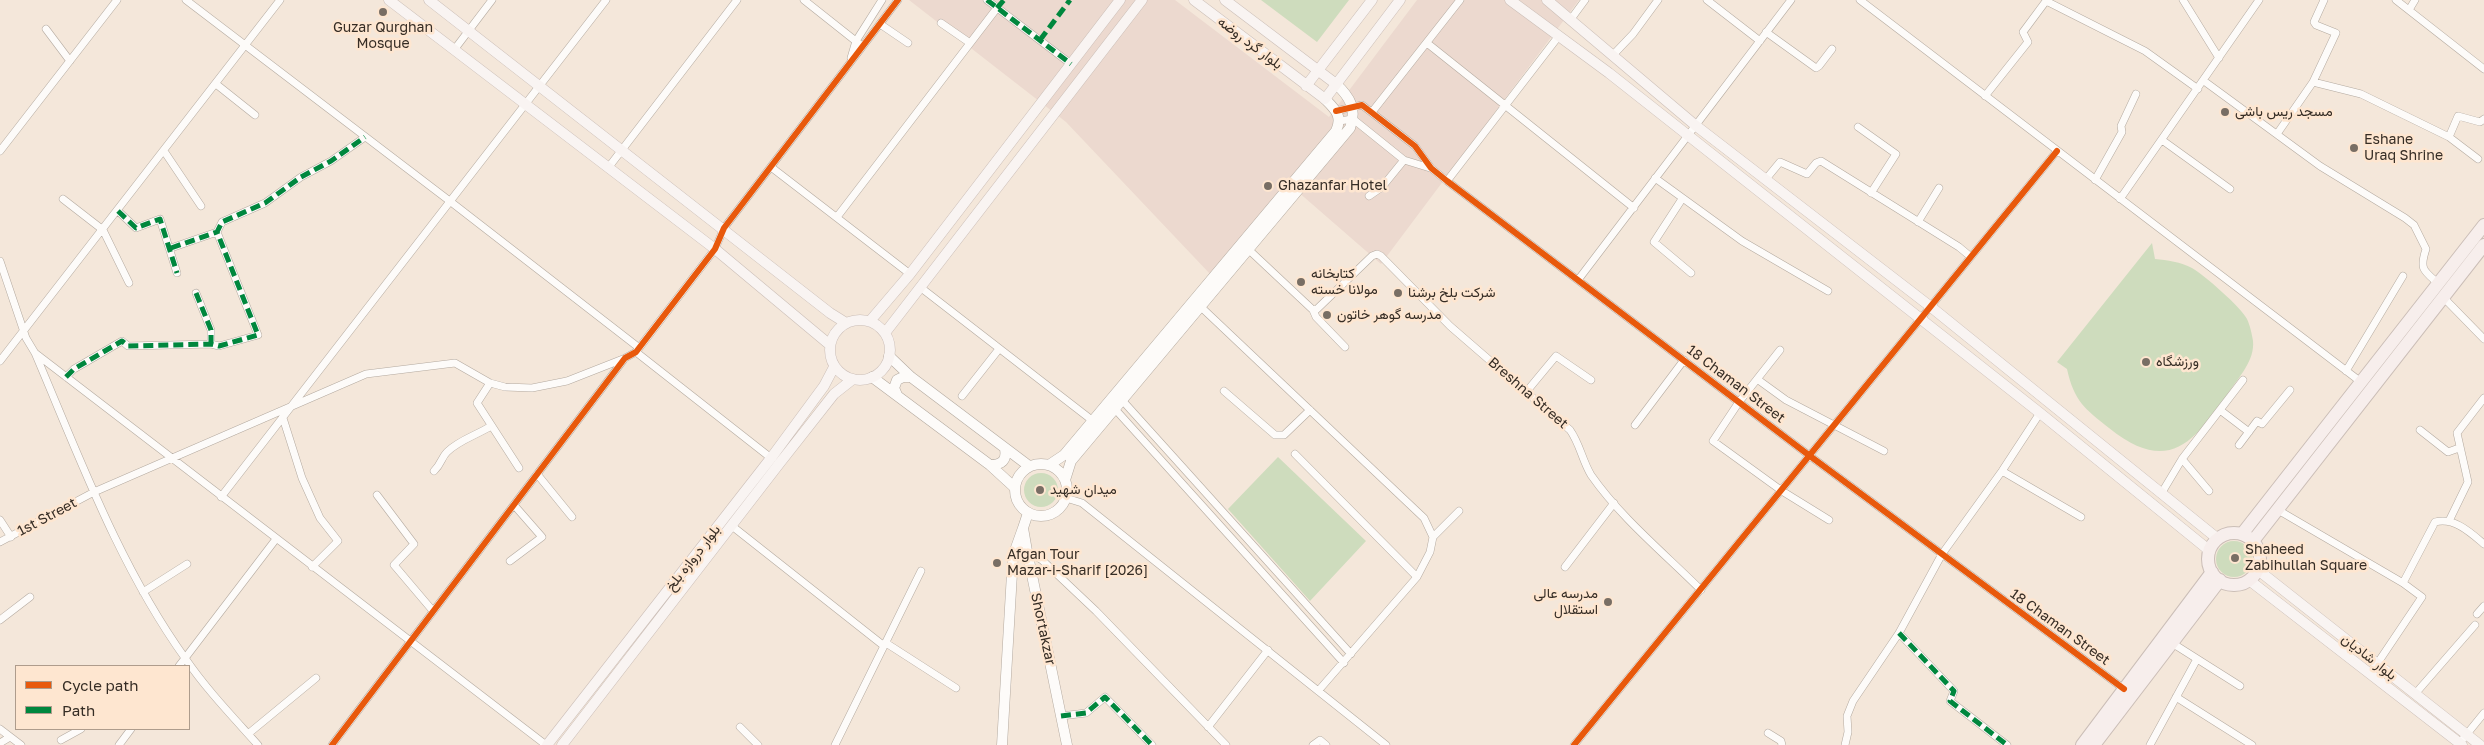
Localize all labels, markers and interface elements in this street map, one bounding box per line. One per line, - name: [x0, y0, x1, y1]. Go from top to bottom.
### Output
- marker: Guzar Qurghan Mosque: [377, 6, 389, 18]
- street label: بلوار گرد روضه: [1214, 13, 1286, 73]
- place label: Guzar Qurghan Mosque: [333, 20, 433, 52]
- place label: مسجد ریس باشی: [2235, 104, 2333, 120]
- marker: مسجد ریس باشی: [2219, 106, 2231, 118]
- place label: Eshane Uraq Shrine: [2364, 132, 2443, 164]
- marker: Eshane Uraq Shrine: [2348, 142, 2360, 154]
- place label: Ghazanfar Hotel: [1278, 178, 1387, 194]
- marker: Ghazanfar Hotel: [1262, 180, 1274, 192]
- place label: کتابخانه مولانا خسته: [1311, 266, 1378, 298]
- marker: کتابخانه مولانا خسته: [1295, 276, 1307, 288]
- place label: شرکت بلخ برشنا: [1408, 285, 1495, 301]
- marker: شرکت بلخ برشنا: [1392, 287, 1404, 299]
- place label: مدرسه گوهر خاتون: [1337, 307, 1442, 323]
- marker: مدرسه گوهر خاتون: [1321, 309, 1333, 321]
- street label: 18 Chaman Street: [1684, 342, 1788, 426]
- street label: Breshna Street: [1485, 354, 1571, 432]
- place label: ورزشگاه: [2156, 354, 2199, 370]
- marker: ورزشگاه: [2140, 356, 2152, 368]
- place label: میدان شهید: [1050, 482, 1117, 498]
- marker: میدان شهید: [1034, 484, 1046, 496]
- street label: 1st Street: [14, 494, 80, 540]
- street label: بلوار دروازه بلخ: [662, 522, 724, 594]
- place label: Shaheed Zabihullah Square: [2245, 542, 2367, 574]
- place label: Afgan Tour Mazar-i-Sharif [2026]: [1007, 547, 1148, 580]
- marker: Shaheed Zabihullah Square: [2229, 552, 2241, 564]
- marker: Afgan Tour Mazar-i-Sharif [2026]: [991, 557, 1003, 569]
- street label: 18 Chaman Street: [2007, 585, 2113, 669]
- place label: مدرسه عالی استقلال: [1534, 586, 1598, 618]
- street label: Shortakzar: [1027, 591, 1059, 667]
- marker: مدرسه عالی استقلال: [1602, 596, 1614, 608]
- street label: بلوار شادیان: [2338, 630, 2400, 684]
- legend: [15, 665, 190, 730]
- text: Cycle path: [62, 676, 138, 694]
- text: Path: [62, 701, 95, 719]

